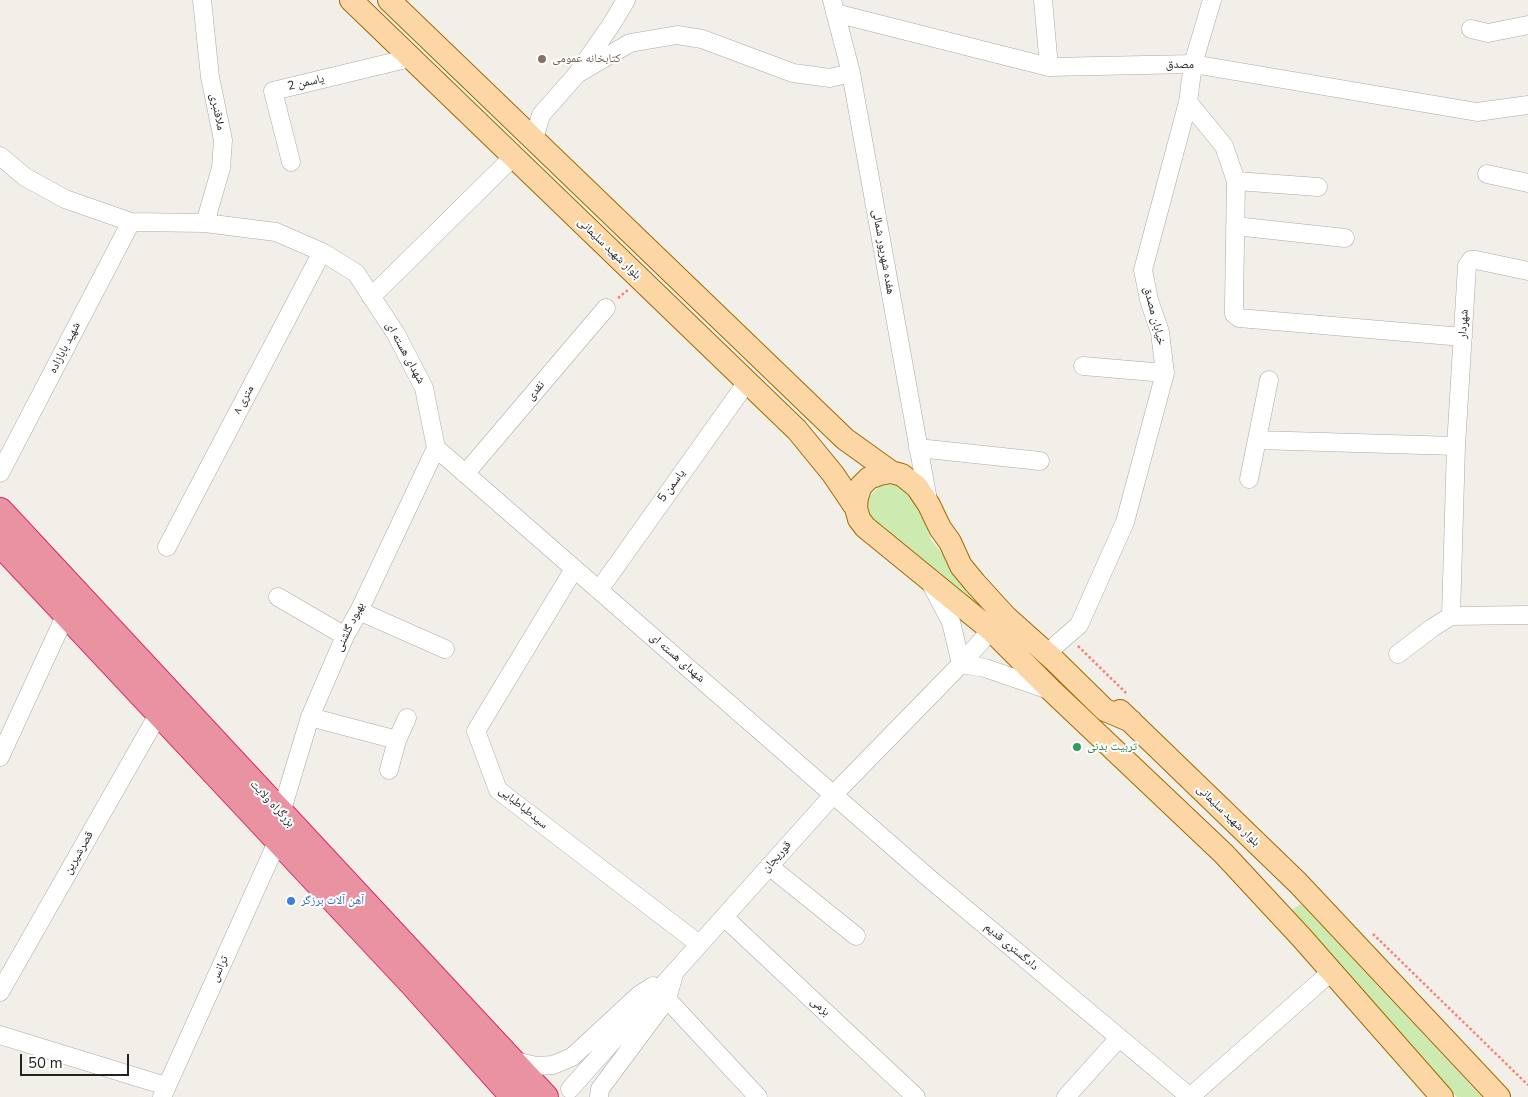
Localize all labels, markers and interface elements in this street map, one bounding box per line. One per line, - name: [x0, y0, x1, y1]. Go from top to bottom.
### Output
- place label: کتابخانه عمومی: [552, 52, 621, 66]
- marker: کتابخانه عمومی: [536, 53, 548, 65]
- street label: مصدق: [1166, 58, 1194, 72]
- street label: یاسمن 2: [286, 72, 326, 94]
- street label: ملاقنبری: [206, 92, 228, 132]
- street label: هفده شهریور شمالی: [868, 208, 898, 296]
- street label: بلوار شهید سلیمانی: [574, 215, 644, 283]
- street label: خیابان مصدق: [1140, 285, 1168, 347]
- street label: شهردار: [1456, 309, 1472, 339]
- street label: شهدای هسته ای: [382, 319, 428, 387]
- street label: شهید بابازاده: [46, 320, 84, 376]
- street label: نقدی: [524, 378, 548, 404]
- street label: ۸ متری: [230, 383, 258, 417]
- street label: یاسمن 5: [655, 467, 689, 505]
- street label: بهبود گلشنی: [332, 600, 368, 654]
- street label: شهدای هسته ای: [646, 630, 708, 686]
- place label: تربیت بدنی: [1087, 740, 1137, 754]
- marker: تربیت بدنی: [1071, 741, 1083, 753]
- street label: بزرگراه ولایت: [247, 777, 297, 831]
- street label: بلوار شهید سلیمانی: [1193, 782, 1263, 850]
- street label: سیدطباطبایی: [495, 784, 551, 832]
- street label: قصرشیرین: [61, 829, 97, 877]
- street label: قوریجان: [759, 838, 795, 876]
- place label: آهن آلات برزگر: [301, 894, 364, 908]
- marker: آهن آلات برزگر: [285, 895, 297, 907]
- street label: دادگستری قدیم: [981, 920, 1041, 974]
- street label: ترانس: [208, 954, 232, 984]
- street label: بزمی: [807, 994, 833, 1020]
- scale bar: [22, 1044, 131, 1076]
- text: 50 m: [28, 1053, 63, 1073]

